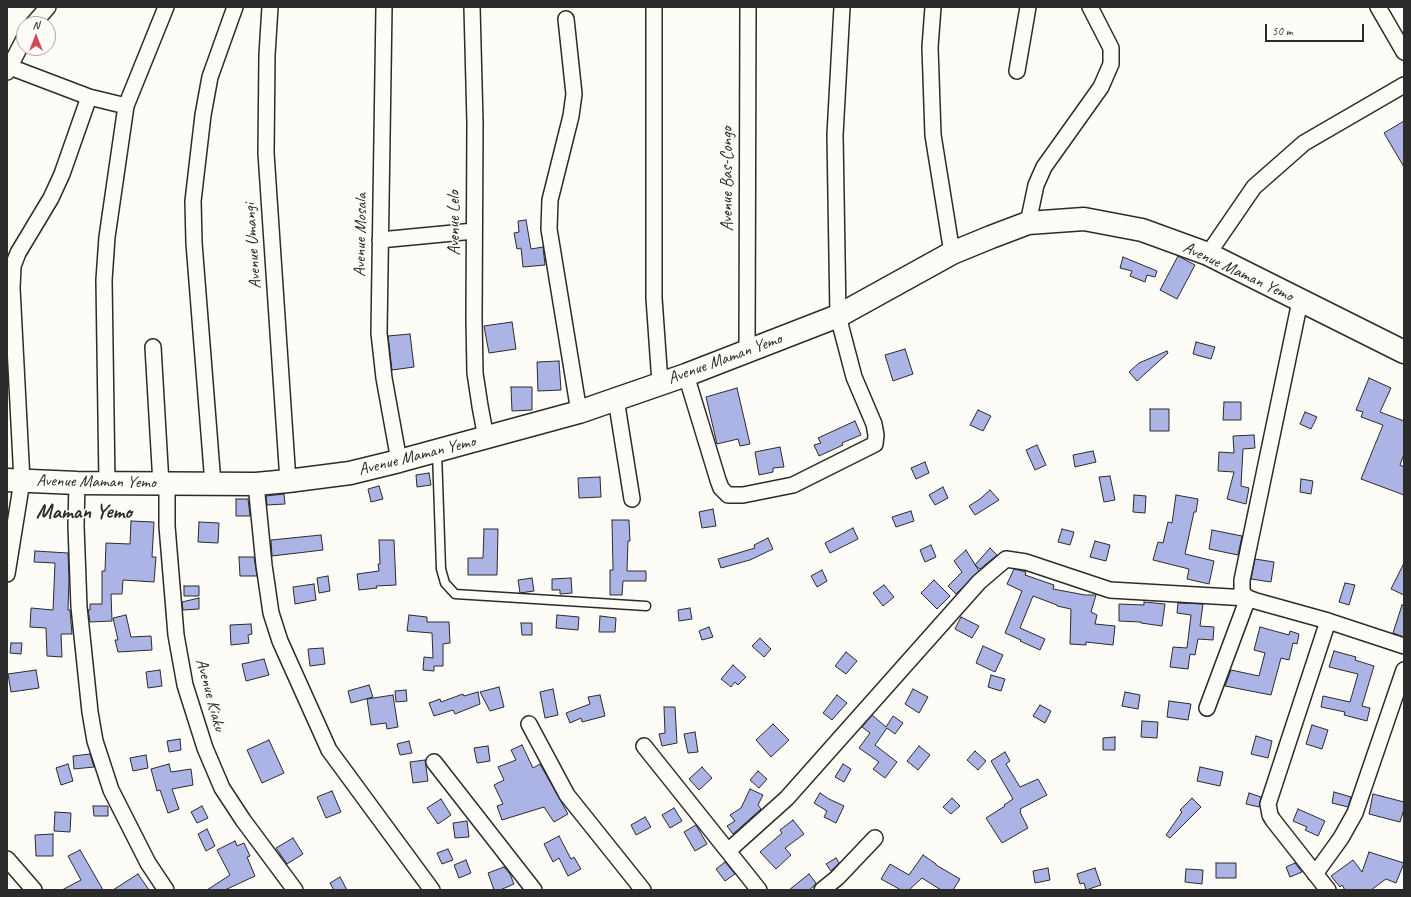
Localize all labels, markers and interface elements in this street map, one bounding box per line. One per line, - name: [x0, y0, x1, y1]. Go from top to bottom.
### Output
- north arrow: [16, 16, 56, 56]
- scale bar: [1267, 16, 1366, 42]
- text: N: [33, 18, 39, 32]
- text: 50 m: [1272, 23, 1292, 39]
- street label: Avenue Bas-Congo: [718, 127, 738, 231]
- street label: Avenue Lelo: [445, 191, 465, 255]
- street label: Avenue Mosala: [350, 193, 372, 277]
- street label: Avenue Umangi: [240, 203, 266, 289]
- street label: Avenue Maman Yemo: [1180, 237, 1296, 307]
- street label: Avenue Maman Yemo: [665, 329, 785, 389]
- street label: Avenue Maman Yemo: [357, 432, 477, 480]
- street label: Avenue Maman Yemo: [36, 471, 156, 493]
- district label: Maman Yemo: [36, 499, 132, 525]
- street label: Avenue Kiaku: [191, 656, 229, 734]

